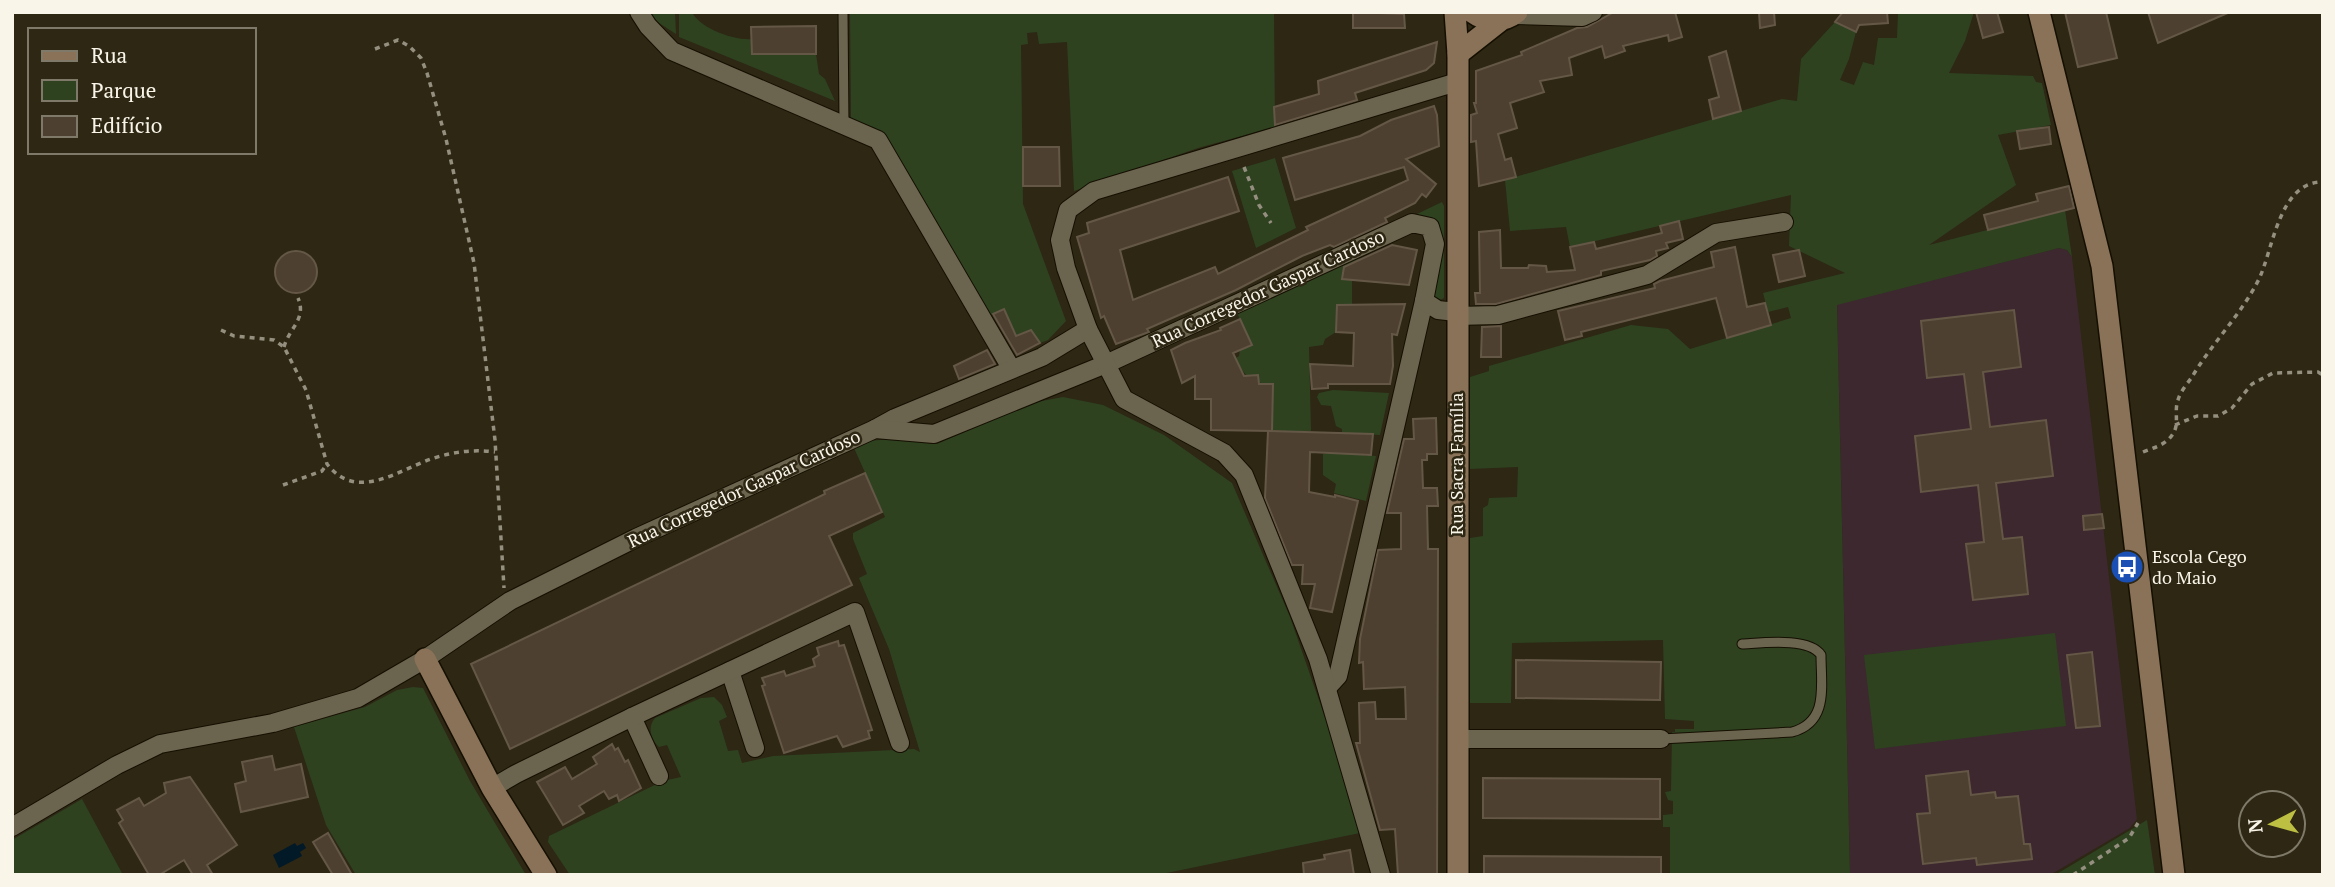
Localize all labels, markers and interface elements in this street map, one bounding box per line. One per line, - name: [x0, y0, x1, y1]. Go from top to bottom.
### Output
- legend: [28, 28, 256, 154]
- text: Rua: [91, 41, 127, 69]
- text: Parque: [91, 76, 156, 104]
- text: Edifício: [91, 111, 162, 139]
- street label: Rua Corregedor Gaspar Cardoso: [1147, 224, 1388, 353]
- street label: Rua Sacra Família: [1444, 393, 1468, 535]
- street label: Rua Corregedor Gaspar Cardoso: [623, 424, 864, 553]
- place label: Escola Cego do Maio: [2152, 544, 2247, 589]
- bus stop icon: Escola Cego do Maio: [2108, 548, 2146, 586]
- north arrow: [2237, 789, 2307, 859]
- text: N: [2241, 817, 2268, 834]

